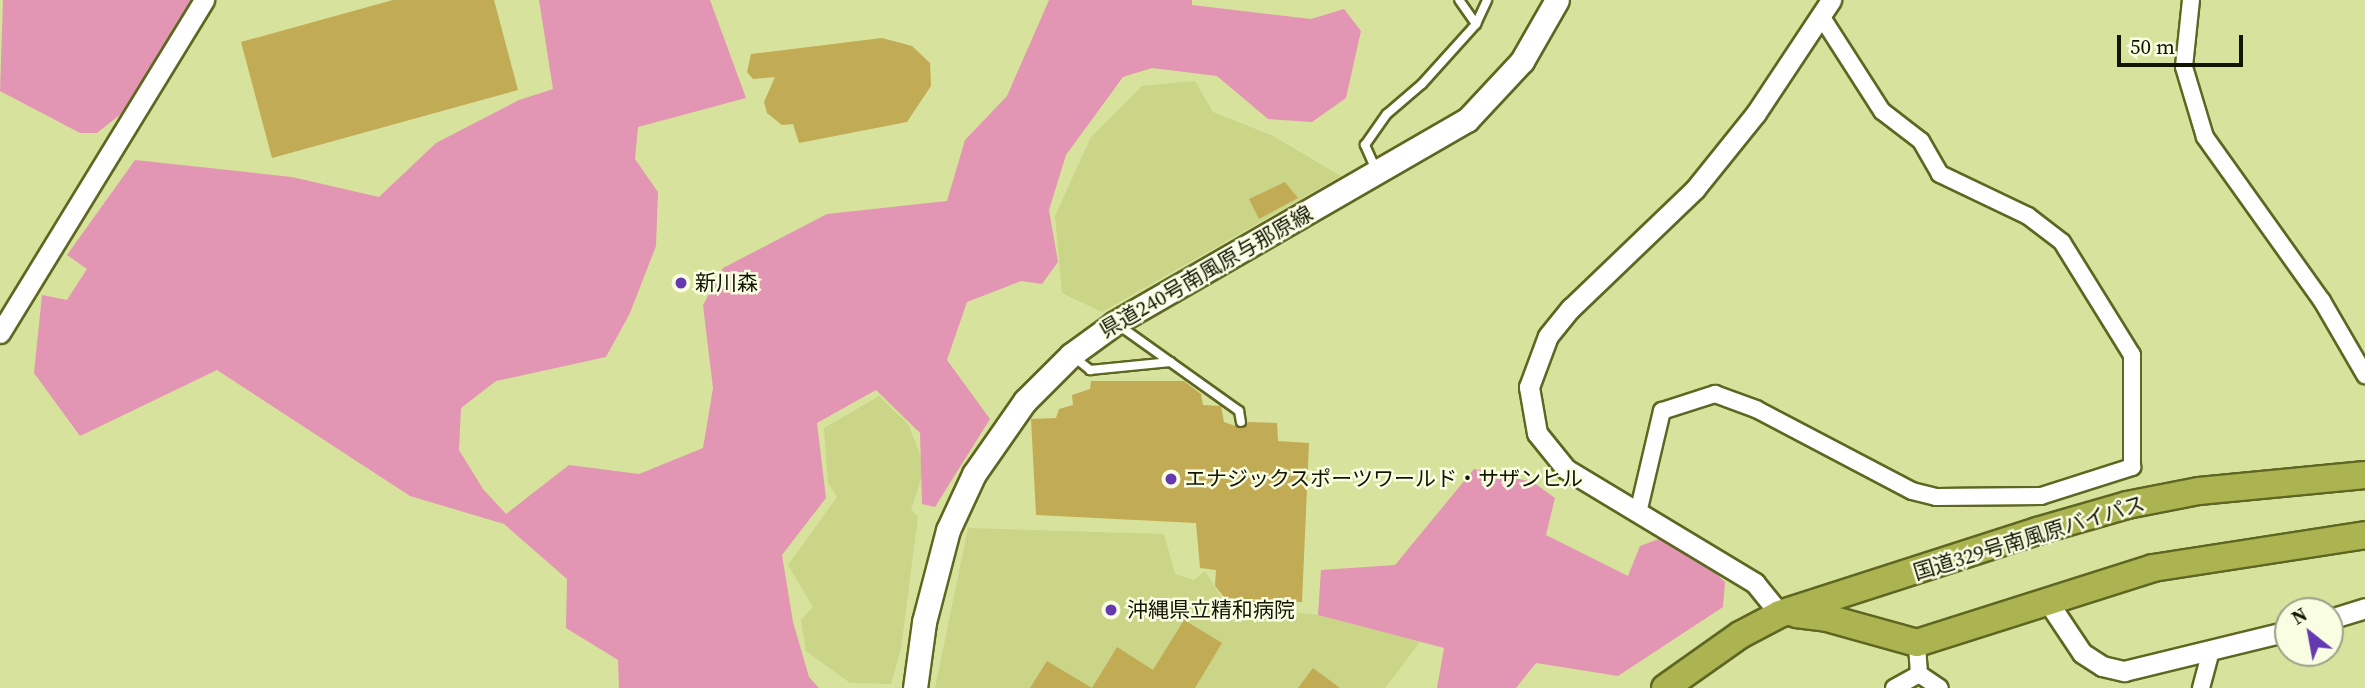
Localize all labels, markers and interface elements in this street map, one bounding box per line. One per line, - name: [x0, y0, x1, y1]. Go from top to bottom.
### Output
- scale bar: [2120, 21, 2246, 65]
- text: 50 m: [2130, 32, 2175, 61]
- street label: 県道240号南風原与那原線: [1095, 201, 1317, 343]
- place label: 新川森: [695, 270, 758, 296]
- marker: 新川森: [673, 275, 689, 291]
- place label: エナジックスポーツワールド・サザンヒル: [1185, 466, 1584, 492]
- marker: エナジックスポーツワールド・サザンヒル: [1163, 471, 1179, 487]
- street label: 国道329号南風原バイパス: [1910, 491, 2148, 585]
- place label: 沖縄県立精和病院: [1127, 597, 1295, 623]
- north arrow: [2274, 597, 2344, 667]
- marker: 沖縄県立精和病院: [1101, 600, 1121, 620]
- text: N: [2287, 601, 2312, 630]

